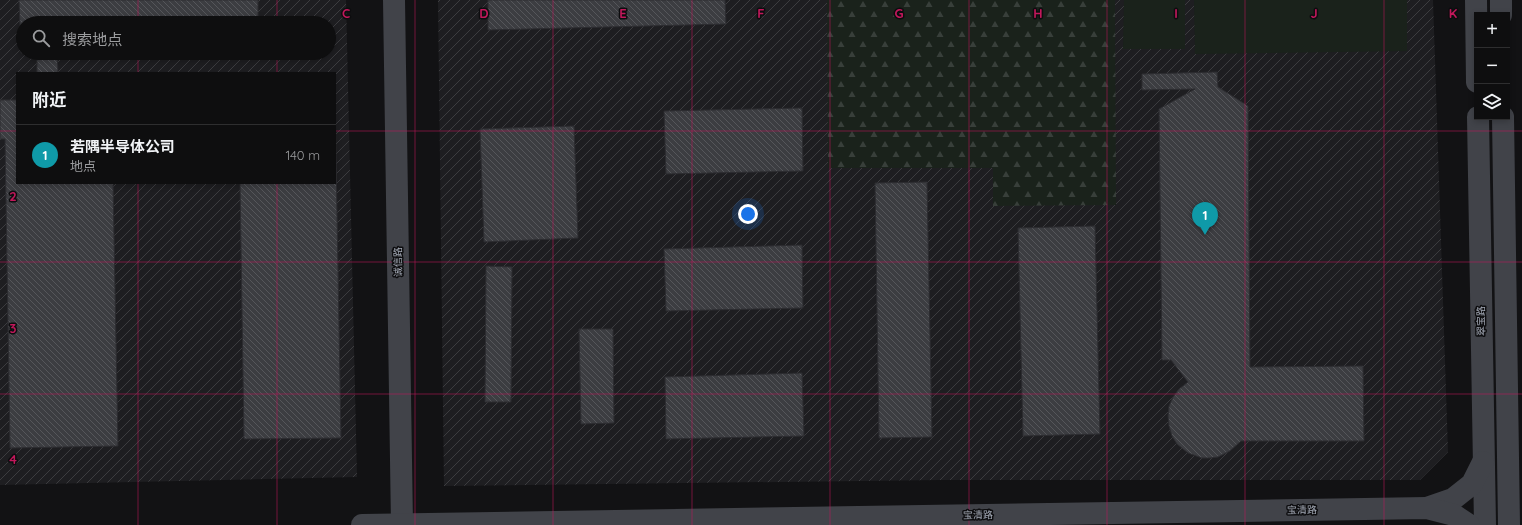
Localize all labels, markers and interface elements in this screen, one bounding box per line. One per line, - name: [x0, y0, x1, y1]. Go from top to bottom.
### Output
- text: C: [342, 5, 350, 21]
- text: D: [479, 5, 489, 21]
- text: E: [619, 5, 627, 21]
- text: F: [757, 5, 765, 21]
- text: G: [894, 5, 904, 21]
- text: H: [1033, 5, 1043, 21]
- text: I: [1174, 5, 1178, 21]
- text: J: [1310, 5, 1318, 21]
- text: K: [1449, 5, 1458, 21]
- map controls: [1474, 12, 1510, 120]
- button: +: [1474, 12, 1510, 48]
- search box: [16, 16, 336, 60]
- icon: search: [30, 27, 52, 49]
- text: 搜索地点: [62, 30, 122, 49]
- button: −: [1474, 48, 1510, 84]
- button: layers: [1474, 84, 1510, 120]
- text: 附近: [32, 89, 66, 110]
- text: 若隅半导体公司: [70, 137, 175, 156]
- text: 1: [42, 147, 48, 163]
- text: 140 m: [285, 147, 320, 163]
- text: 地点: [70, 158, 96, 174]
- text: 2: [9, 188, 17, 204]
- pin: 1: [1192, 202, 1218, 235]
- your location: [738, 204, 758, 224]
- street label: 诚信路: [391, 247, 405, 277]
- street label: 翠宝路: [1474, 306, 1488, 336]
- text: 3: [10, 320, 17, 336]
- text: 4: [9, 451, 17, 467]
- street label: 宝清路: [1287, 503, 1317, 517]
- street label: 宝清路: [963, 508, 993, 522]

